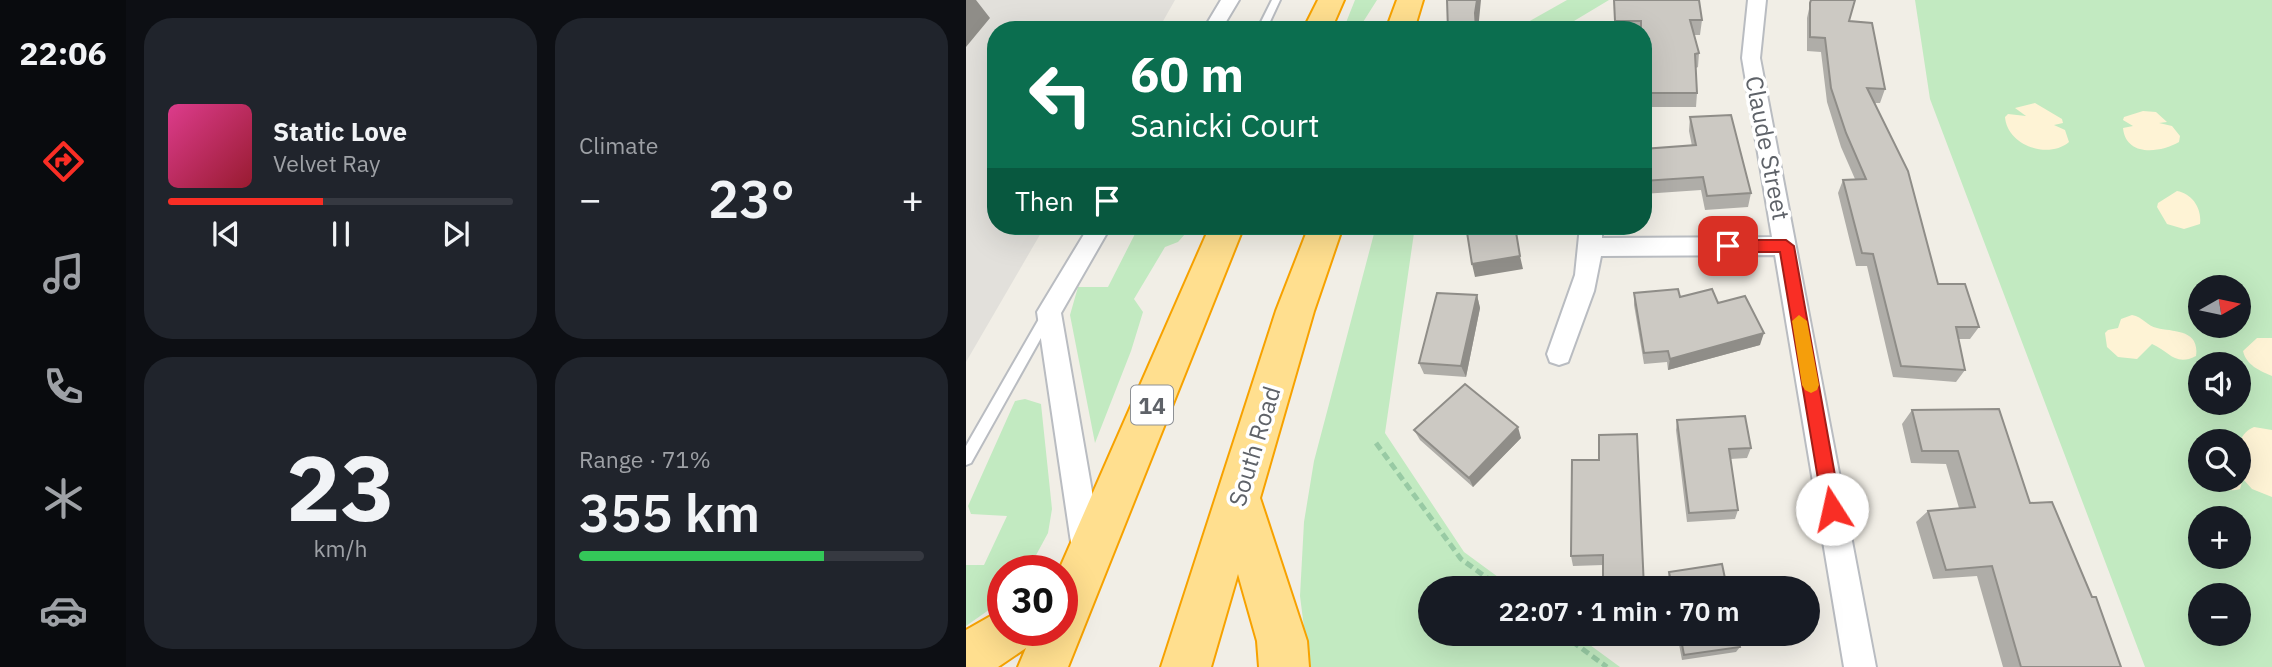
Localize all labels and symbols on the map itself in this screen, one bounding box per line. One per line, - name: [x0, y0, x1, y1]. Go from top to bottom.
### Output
- street label: Claude Street: [1738, 73, 1798, 223]
- pin: [1698, 216, 1758, 276]
- north arrow: [2188, 275, 2250, 338]
- street label: South Road: [1221, 382, 1287, 510]
- road number: 14: [1131, 386, 1173, 424]
- position arrow: [1795, 472, 1869, 546]
- speed limit sign: 30: [987, 555, 1078, 646]

